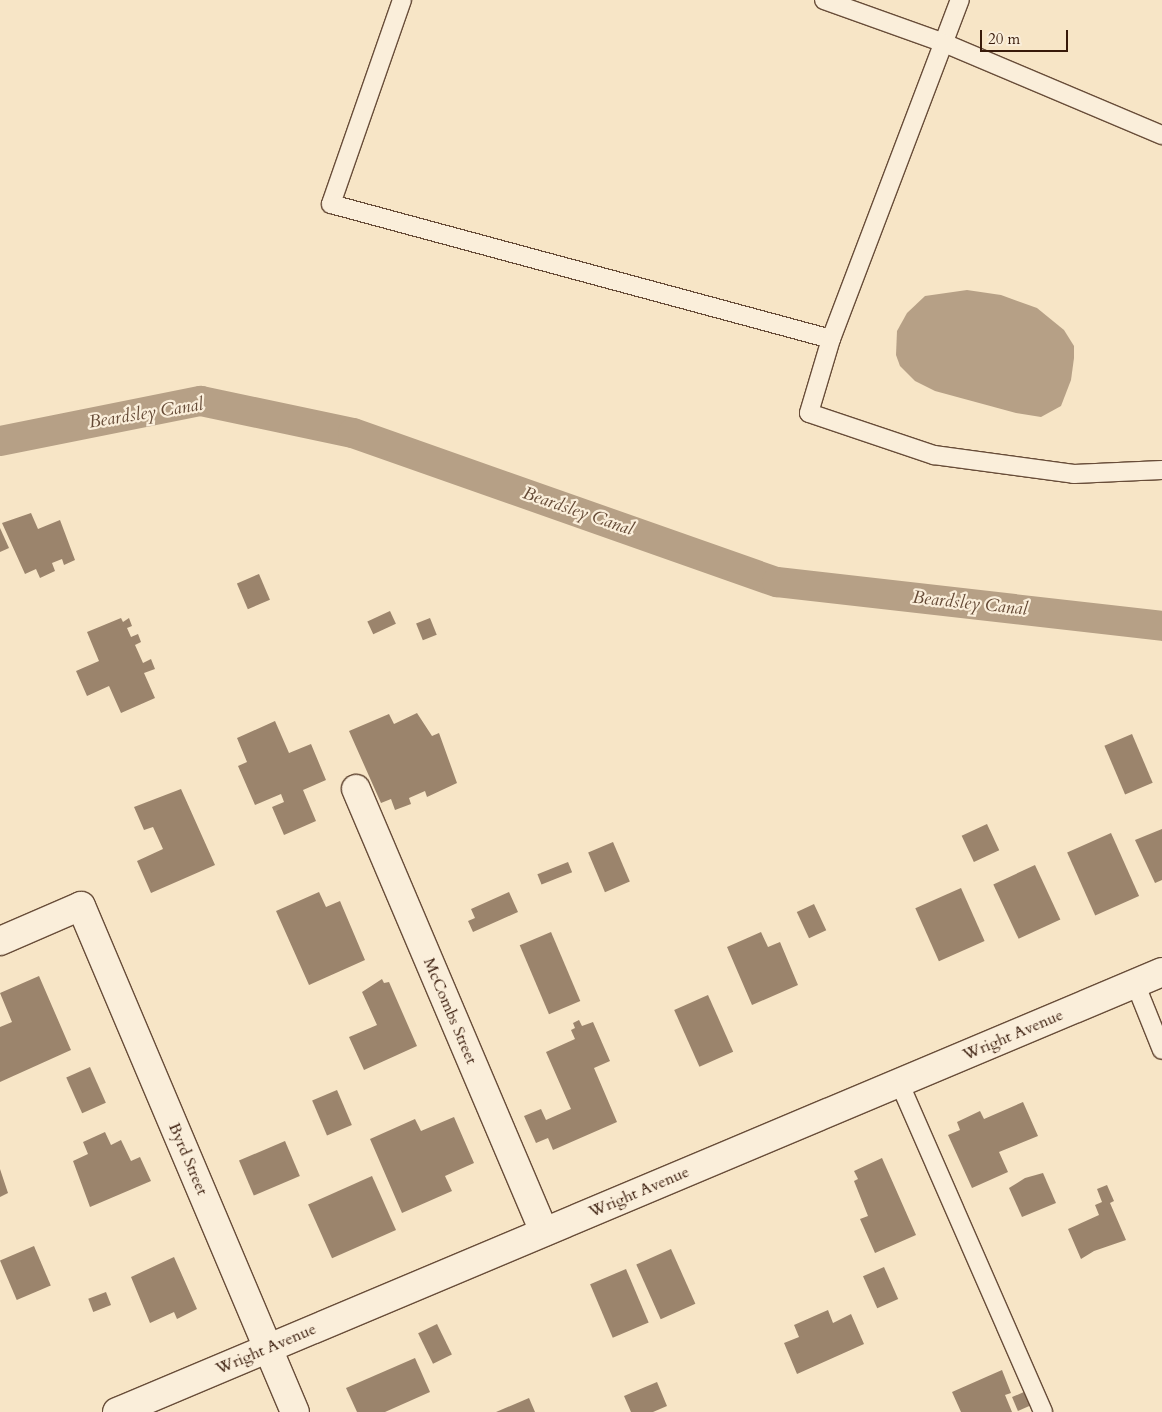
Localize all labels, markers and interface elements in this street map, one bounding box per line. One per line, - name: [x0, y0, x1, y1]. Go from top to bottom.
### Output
- scale bar: [982, 20, 1070, 52]
- text: 20 m: [988, 29, 1020, 49]
- water label: Beardsley Canal: [87, 394, 205, 434]
- water label: Beardsley Canal: [520, 483, 636, 541]
- water label: Beardsley Canal: [911, 587, 1029, 621]
- street label: McCombs Street: [419, 955, 481, 1067]
- street label: Wright Avenue: [960, 1005, 1066, 1065]
- street label: Byrd Street: [164, 1120, 212, 1198]
- street label: Wright Avenue: [586, 1162, 692, 1222]
- street label: Wright Avenue: [213, 1319, 319, 1379]

